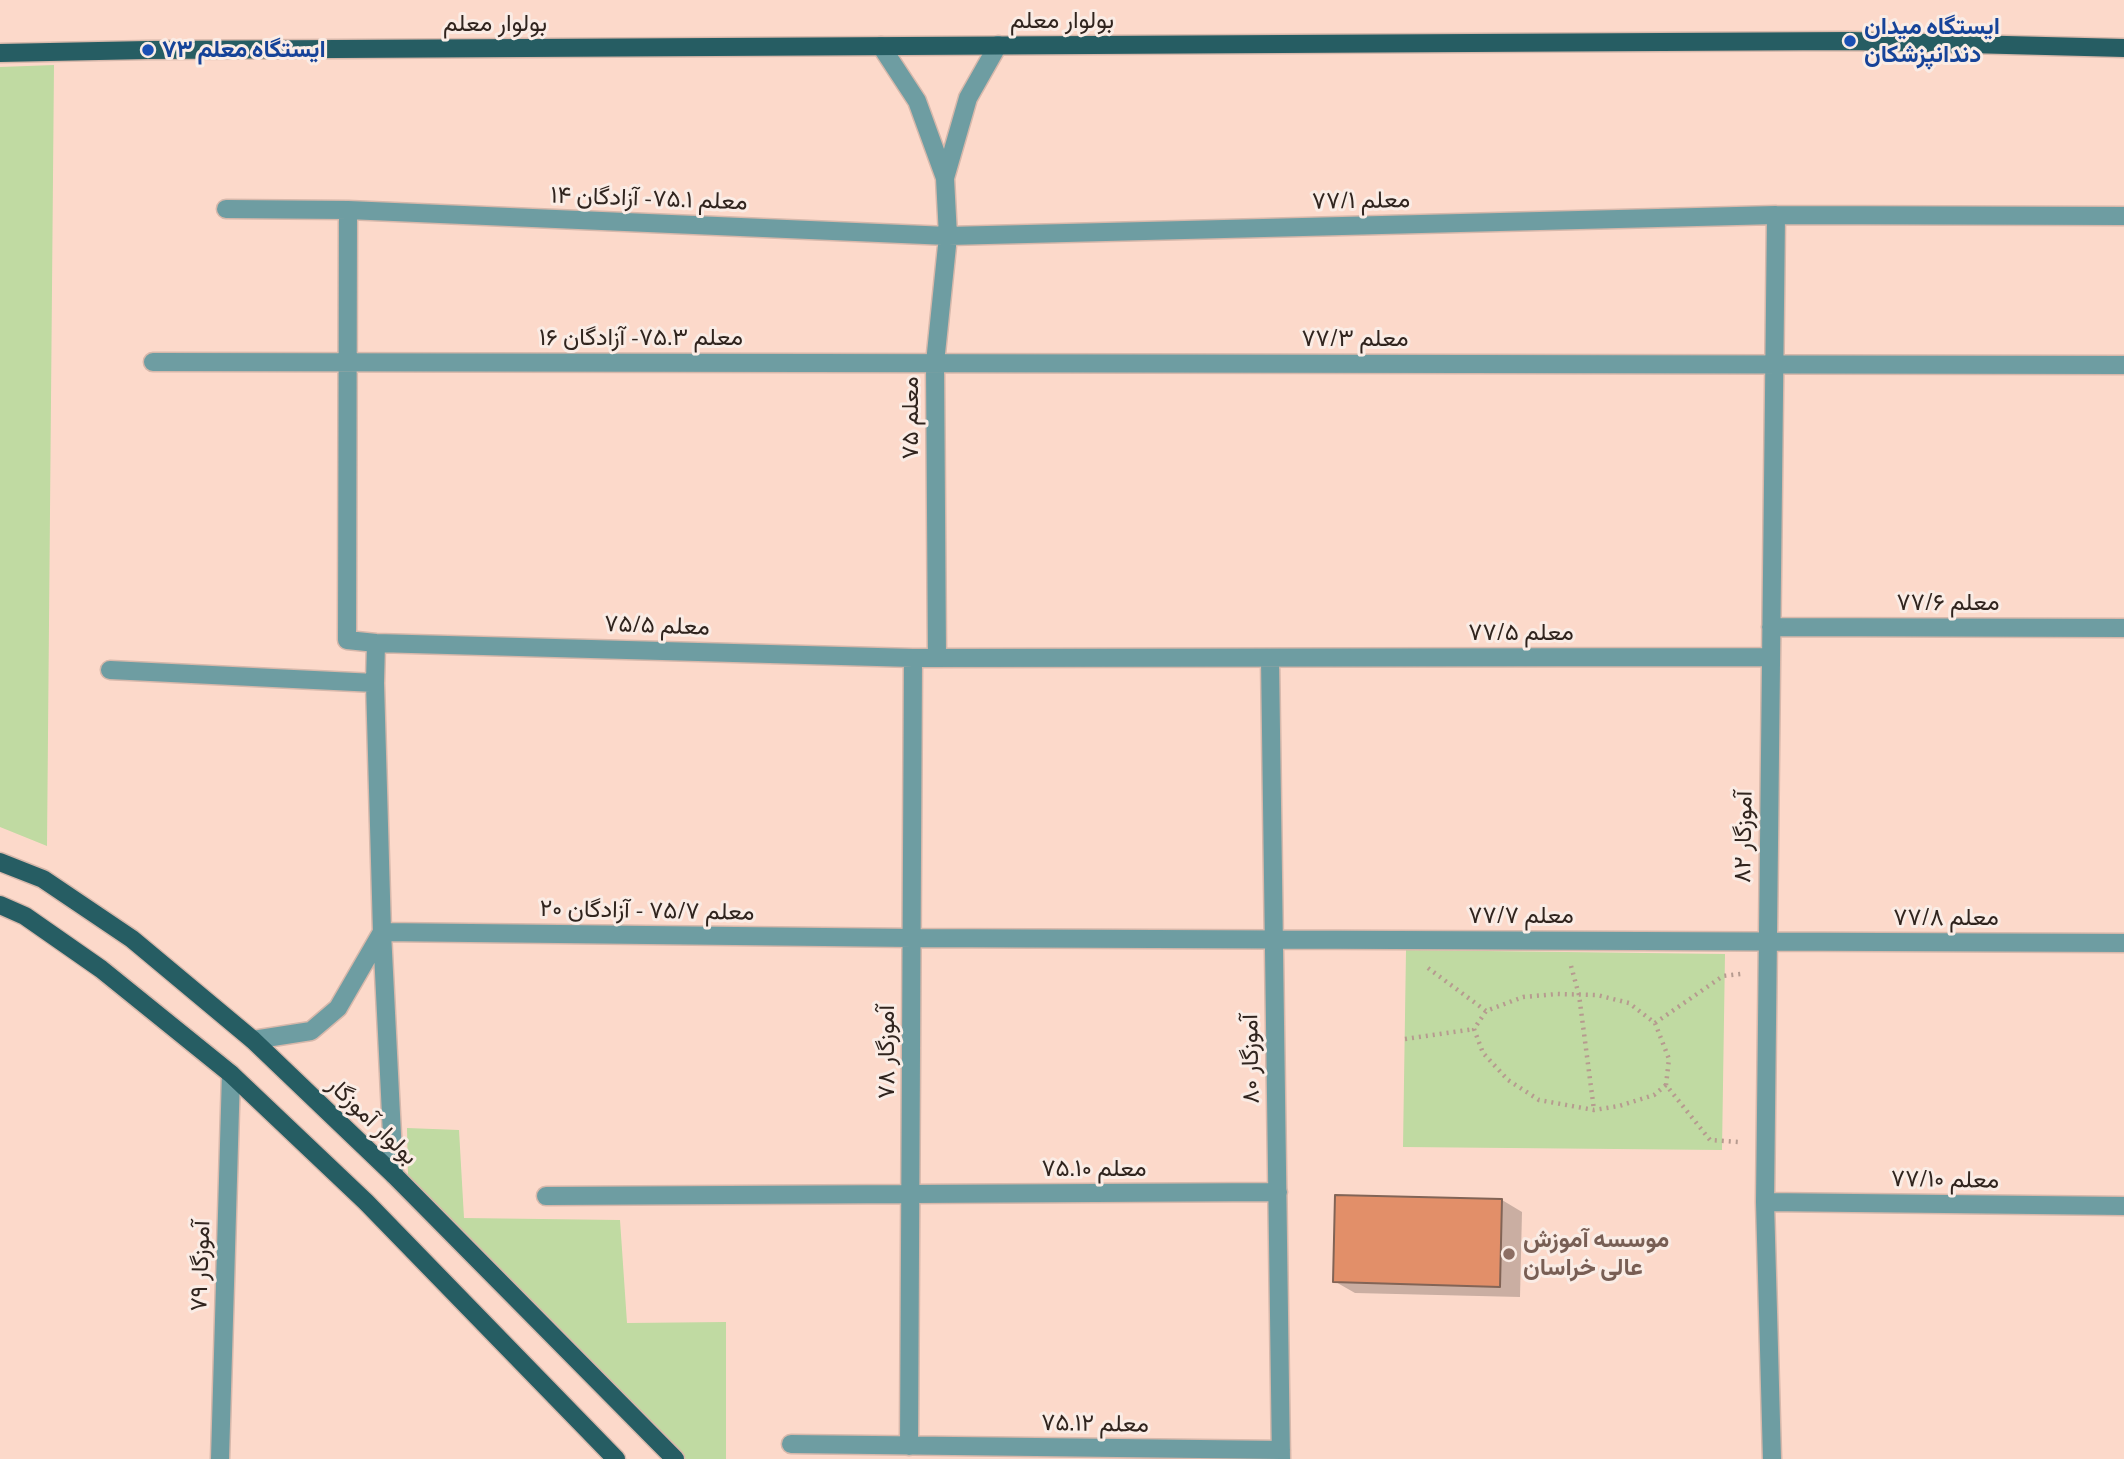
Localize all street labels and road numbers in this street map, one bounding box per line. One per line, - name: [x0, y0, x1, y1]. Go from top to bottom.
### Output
- street label: بولوار معلم: [1010, 7, 1114, 35]
- street label: بولوار معلم: [443, 10, 547, 38]
- street label: معلم ۷۵.۱- آزادگان ۱۴: [550, 181, 748, 217]
- street label: معلم ۷۷/۱: [1312, 186, 1410, 216]
- street label: معلم ۷۵.۳- آزادگان ۱۶: [539, 324, 743, 352]
- street label: معلم ۷۷/۳: [1301, 325, 1409, 353]
- street label: معلم ۷۵: [897, 376, 925, 460]
- street label: معلم ۷۷/۶: [1897, 589, 1999, 617]
- street label: معلم ۷۵/۵: [604, 610, 710, 642]
- street label: معلم ۷۷/۵: [1468, 619, 1574, 647]
- street label: آموزگار ۸۲: [1729, 791, 1759, 883]
- street label: معلم ۷۵/۷ - آزادگان ۲۰: [539, 895, 755, 927]
- street label: معلم ۷۷/۷: [1468, 902, 1574, 930]
- street label: معلم ۷۷/۸: [1893, 904, 1999, 932]
- street label: آموزگار ۷۸: [873, 1005, 901, 1099]
- street label: آموزگار ۸۰: [1236, 1014, 1266, 1104]
- street label: بولوار آموزگار: [321, 1071, 423, 1171]
- street label: معلم ۷۵.۱۰: [1041, 1155, 1147, 1183]
- street label: معلم ۷۷/۱۰: [1891, 1165, 1999, 1195]
- street label: ۷۹ آموزگار: [185, 1220, 217, 1312]
- street label: معلم ۷۵.۱۲: [1041, 1409, 1149, 1439]

